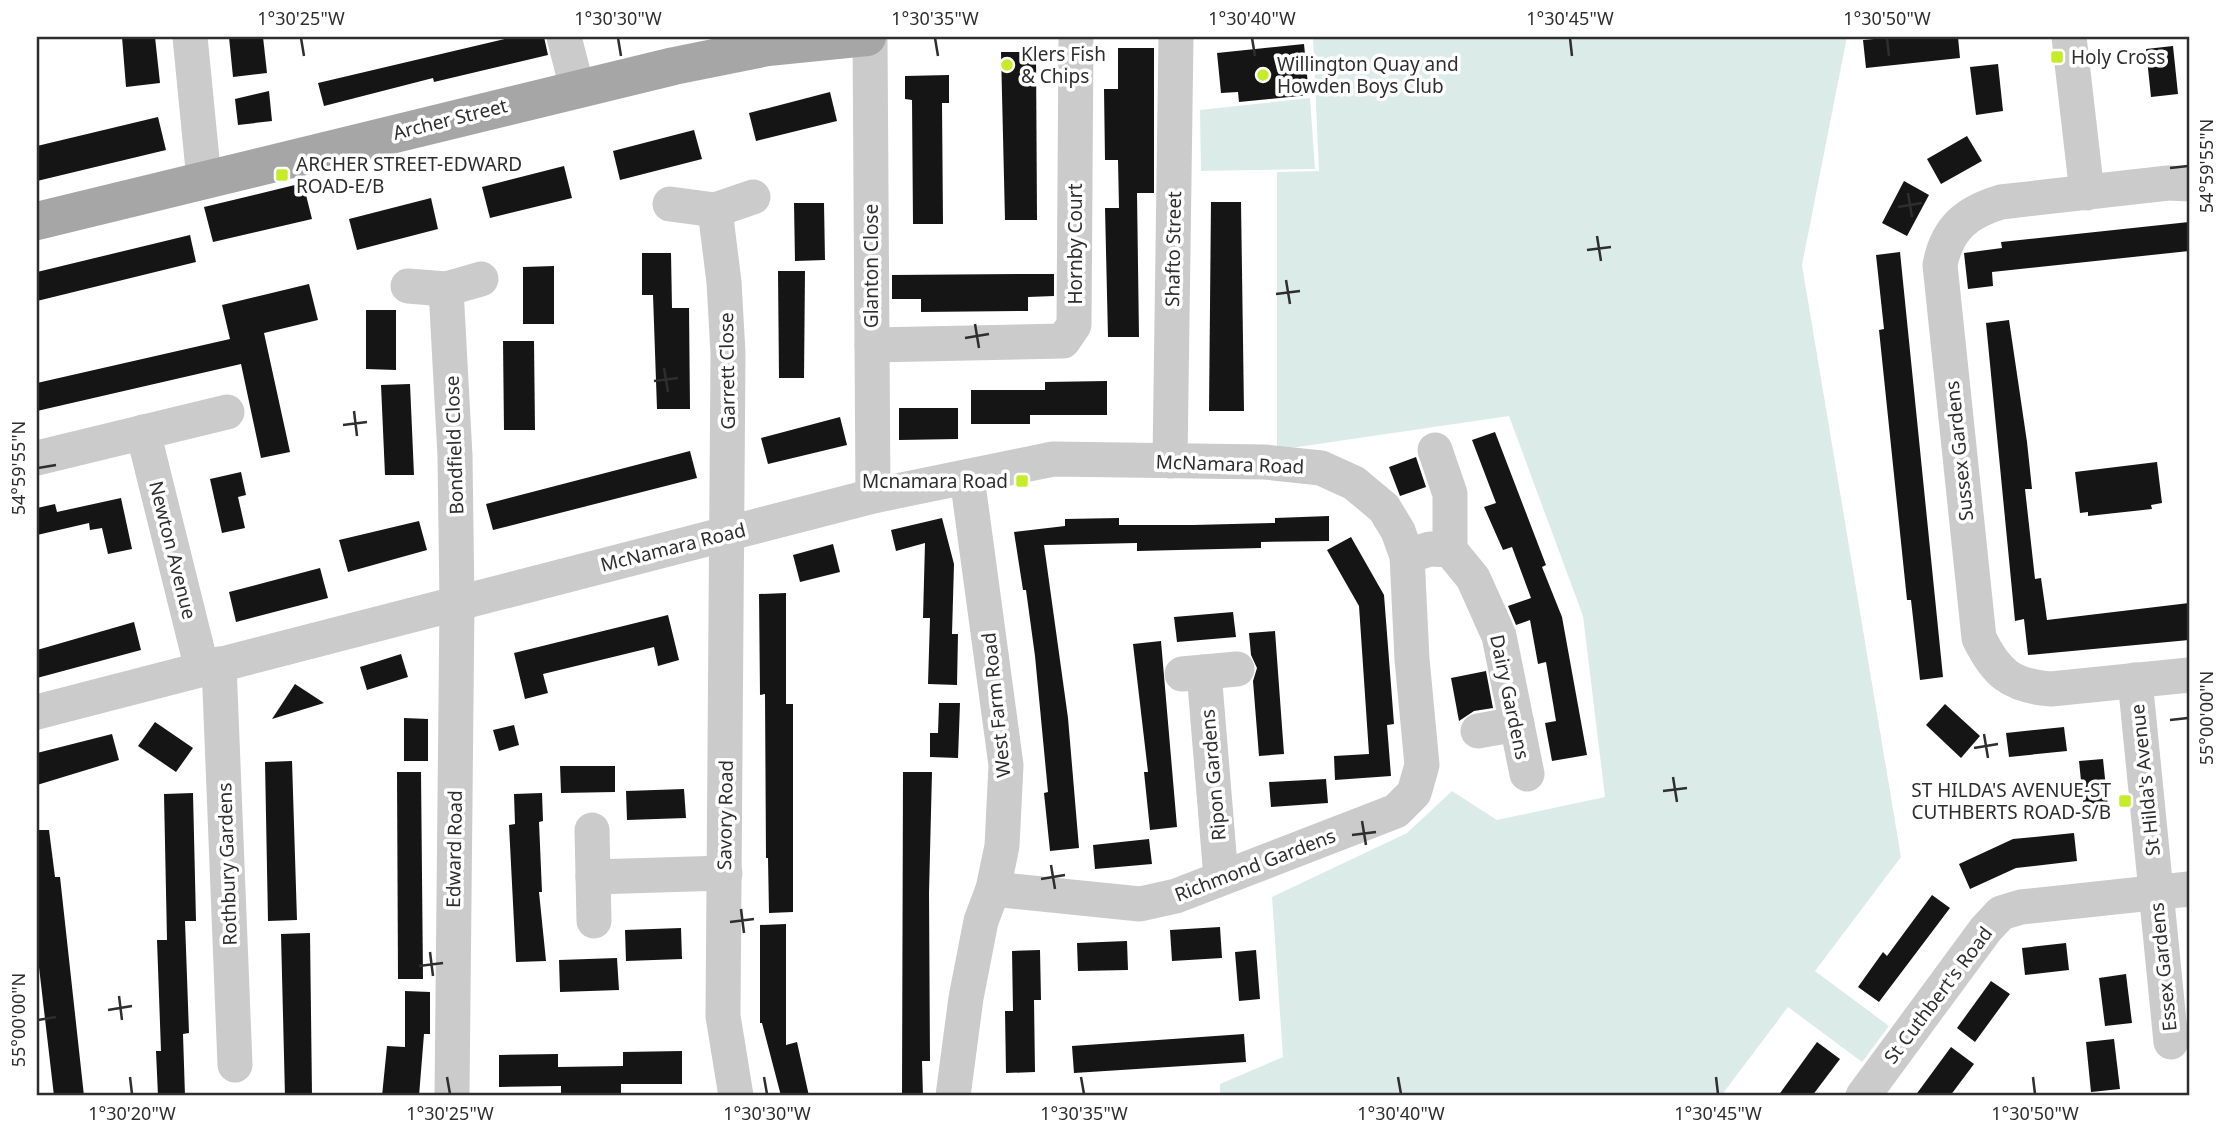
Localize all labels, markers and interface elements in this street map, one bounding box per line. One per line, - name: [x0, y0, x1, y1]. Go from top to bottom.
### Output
- text: 1°30'25"W: [257, 6, 345, 30]
- text: 1°30'30"W: [574, 6, 662, 30]
- text: 1°30'35"W: [891, 6, 979, 30]
- text: 1°30'40"W: [1208, 6, 1296, 30]
- text: 1°30'45"W: [1526, 6, 1614, 30]
- text: 1°30'50"W: [1843, 6, 1931, 30]
- place label: Klers Fish & Chips: [1021, 41, 1106, 89]
- place label: Holy Cross: [2071, 44, 2165, 70]
- marker: Holy Cross: [2049, 49, 2065, 65]
- place label: Willington Quay and Howden Boys Club: [1277, 51, 1459, 99]
- marker: Klers Fish & Chips: [999, 57, 1015, 73]
- marker: Willington Quay and Howden Boys Club: [1255, 67, 1271, 83]
- street label: Archer Street: [390, 92, 510, 146]
- text: 54°59'55"N: [2194, 119, 2218, 213]
- place label: ARCHER STREET-EDWARD ROAD-E/B: [296, 151, 522, 199]
- marker: ARCHER STREET-EDWARD ROAD-E/B: [274, 167, 290, 183]
- street label: Hornby Court: [1062, 183, 1088, 305]
- street label: Shafto Street: [1159, 191, 1187, 307]
- street label: Glanton Close: [858, 204, 884, 328]
- street label: Garrett Close: [713, 312, 741, 430]
- street label: Bondfield Close: [439, 375, 469, 515]
- street label: Sussex Gardens: [1939, 380, 1979, 522]
- text: 54°59'55"N: [6, 421, 30, 515]
- street label: McNamara Road: [1155, 448, 1305, 480]
- place label: Mcnamara Road: [862, 468, 1008, 494]
- marker: Mcnamara Road: [1014, 473, 1030, 489]
- street label: Newton Avenue: [143, 478, 203, 622]
- street label: McNamara Road: [598, 516, 748, 578]
- street label: West Farm Road: [975, 631, 1017, 779]
- street label: Dairy Gardens: [1484, 632, 1536, 762]
- text: 55°00'00"N: [2194, 671, 2218, 765]
- street label: St Hilda's Avenue: [2124, 703, 2166, 857]
- street label: Ripon Gardens: [1194, 708, 1232, 842]
- street label: Savory Road: [711, 760, 739, 870]
- place label: ST HILDA'S AVENUE-ST CUTHBERTS ROAD-S/B: [1911, 777, 2111, 825]
- street label: Rothbury Gardens: [211, 782, 243, 946]
- street label: Edward Road: [440, 790, 468, 908]
- marker: ST HILDA'S AVENUE-ST CUTHBERTS ROAD-S/B: [2117, 793, 2133, 809]
- street label: Richmond Gardens: [1171, 822, 1339, 908]
- street label: Essex Gardens: [2143, 901, 2183, 1033]
- street label: St Cuthbert's Road: [1878, 921, 1998, 1069]
- text: 55°00'00"N: [6, 973, 30, 1067]
- text: 1°30'20"W: [88, 1101, 176, 1125]
- text: 1°30'25"W: [406, 1101, 494, 1125]
- text: 1°30'30"W: [723, 1101, 811, 1125]
- text: 1°30'35"W: [1040, 1101, 1128, 1125]
- text: 1°30'40"W: [1357, 1101, 1445, 1125]
- text: 1°30'45"W: [1674, 1101, 1762, 1125]
- text: 1°30'50"W: [1991, 1101, 2079, 1125]

